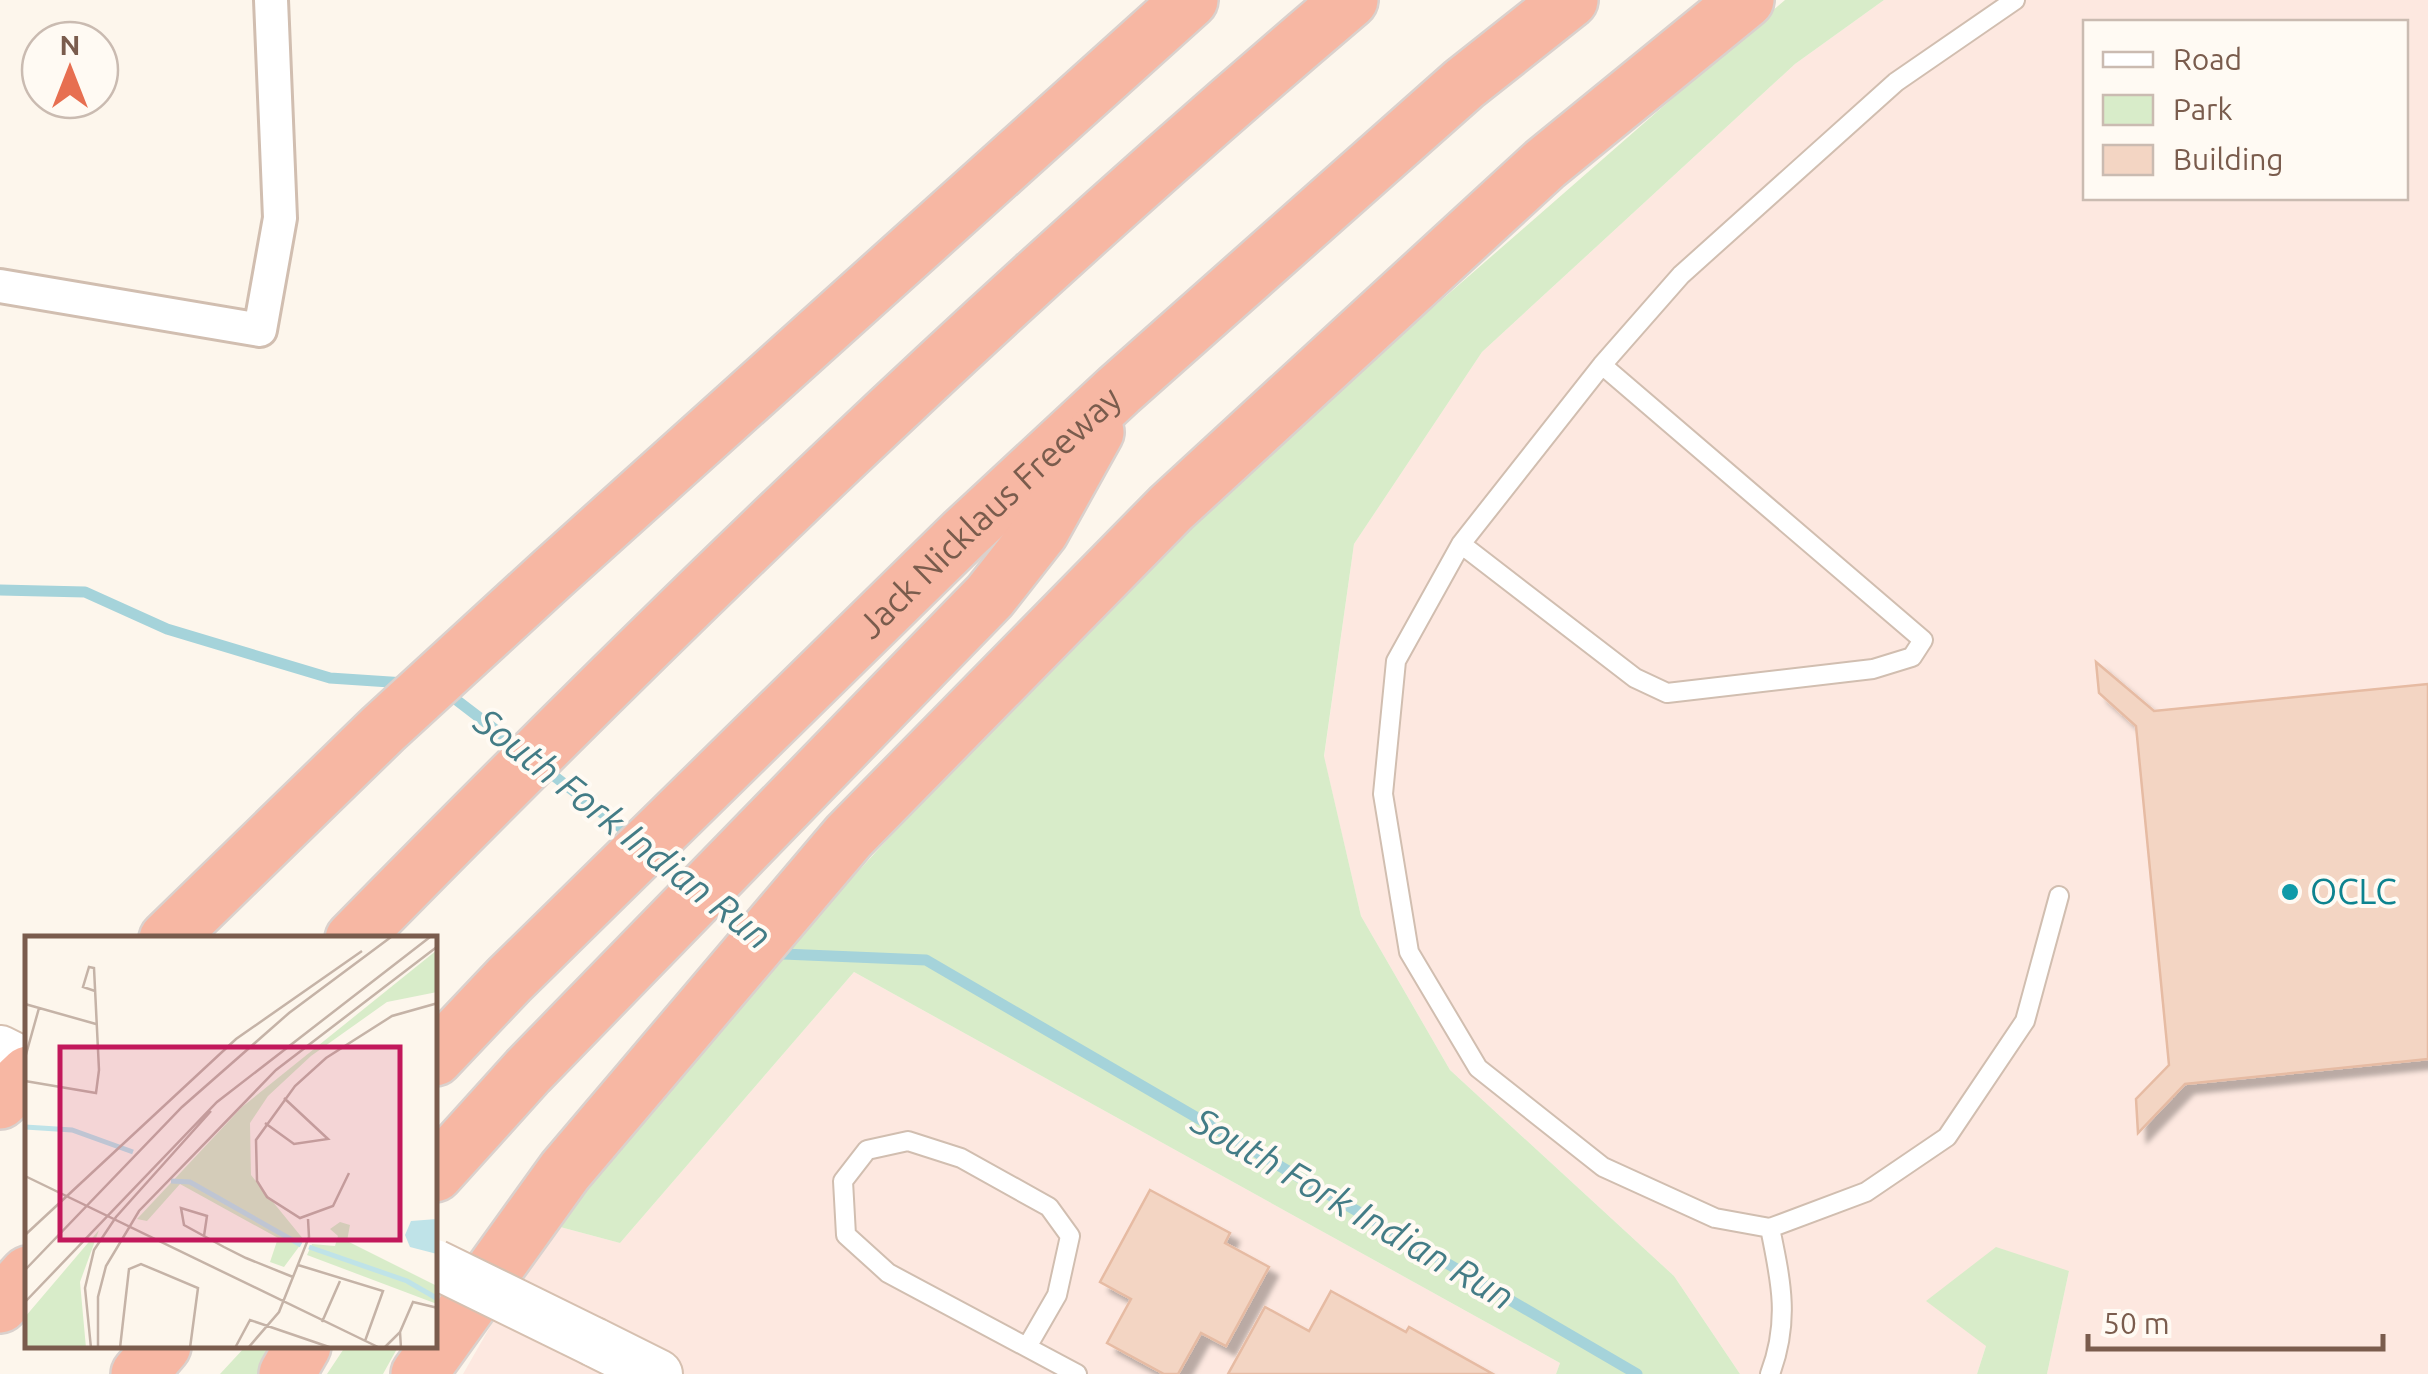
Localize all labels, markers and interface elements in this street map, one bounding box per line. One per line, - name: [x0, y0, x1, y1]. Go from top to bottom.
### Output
- north arrow: [20, 20, 120, 120]
- legend: [2083, 20, 2408, 200]
- text: N: [60, 29, 80, 60]
- text: Road: [2173, 42, 2242, 76]
- text: Park: [2173, 92, 2233, 126]
- text: Building: [2173, 142, 2284, 176]
- street label: Jack Nicklaus Freeway: [849, 378, 1129, 646]
- water label: South Fork Indian Run: [466, 699, 780, 957]
- place label: OCLC: [2310, 871, 2397, 911]
- marker: OCLC: [2279, 881, 2301, 903]
- inset map: [25, 936, 438, 1349]
- water label: South Fork Indian Run: [1184, 1098, 1522, 1317]
- scale bar: [2088, 1289, 2383, 1351]
- text: 50 m: [2103, 1306, 2170, 1340]

